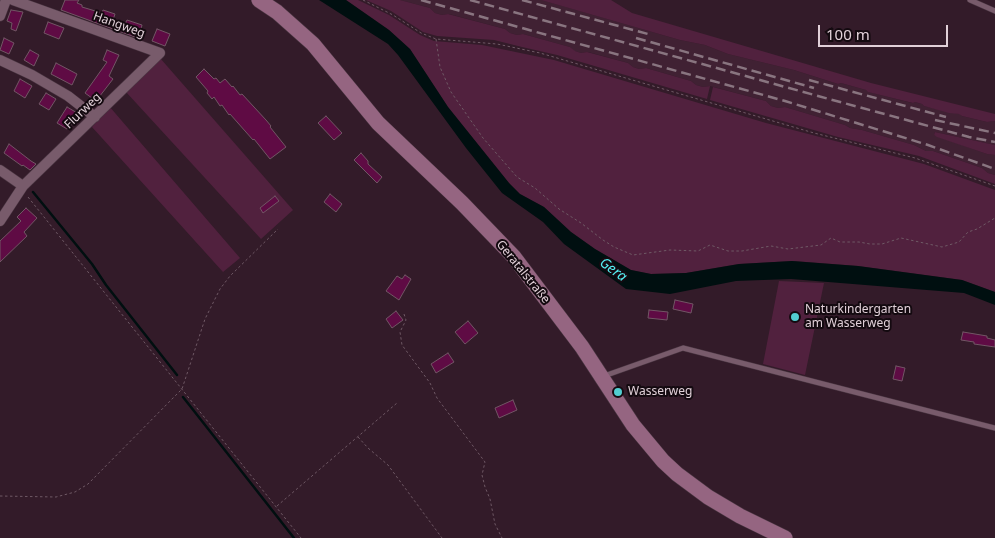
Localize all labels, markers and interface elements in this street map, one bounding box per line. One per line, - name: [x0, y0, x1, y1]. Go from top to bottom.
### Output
- street label: Hangweg: [91, 9, 147, 41]
- scale bar: [820, 15, 950, 47]
- text: 100 m: [826, 24, 870, 44]
- street label: Flurweg: [62, 90, 104, 132]
- street label: Geratalstraße: [493, 238, 553, 306]
- water label: Gera: [596, 254, 630, 286]
- place label: Naturkindergarten am Wasserweg: [805, 303, 911, 331]
- marker: Naturkindergarten am Wasserweg: [789, 311, 801, 323]
- place label: Wasserweg: [628, 385, 692, 399]
- marker: Wasserweg: [612, 386, 624, 398]

